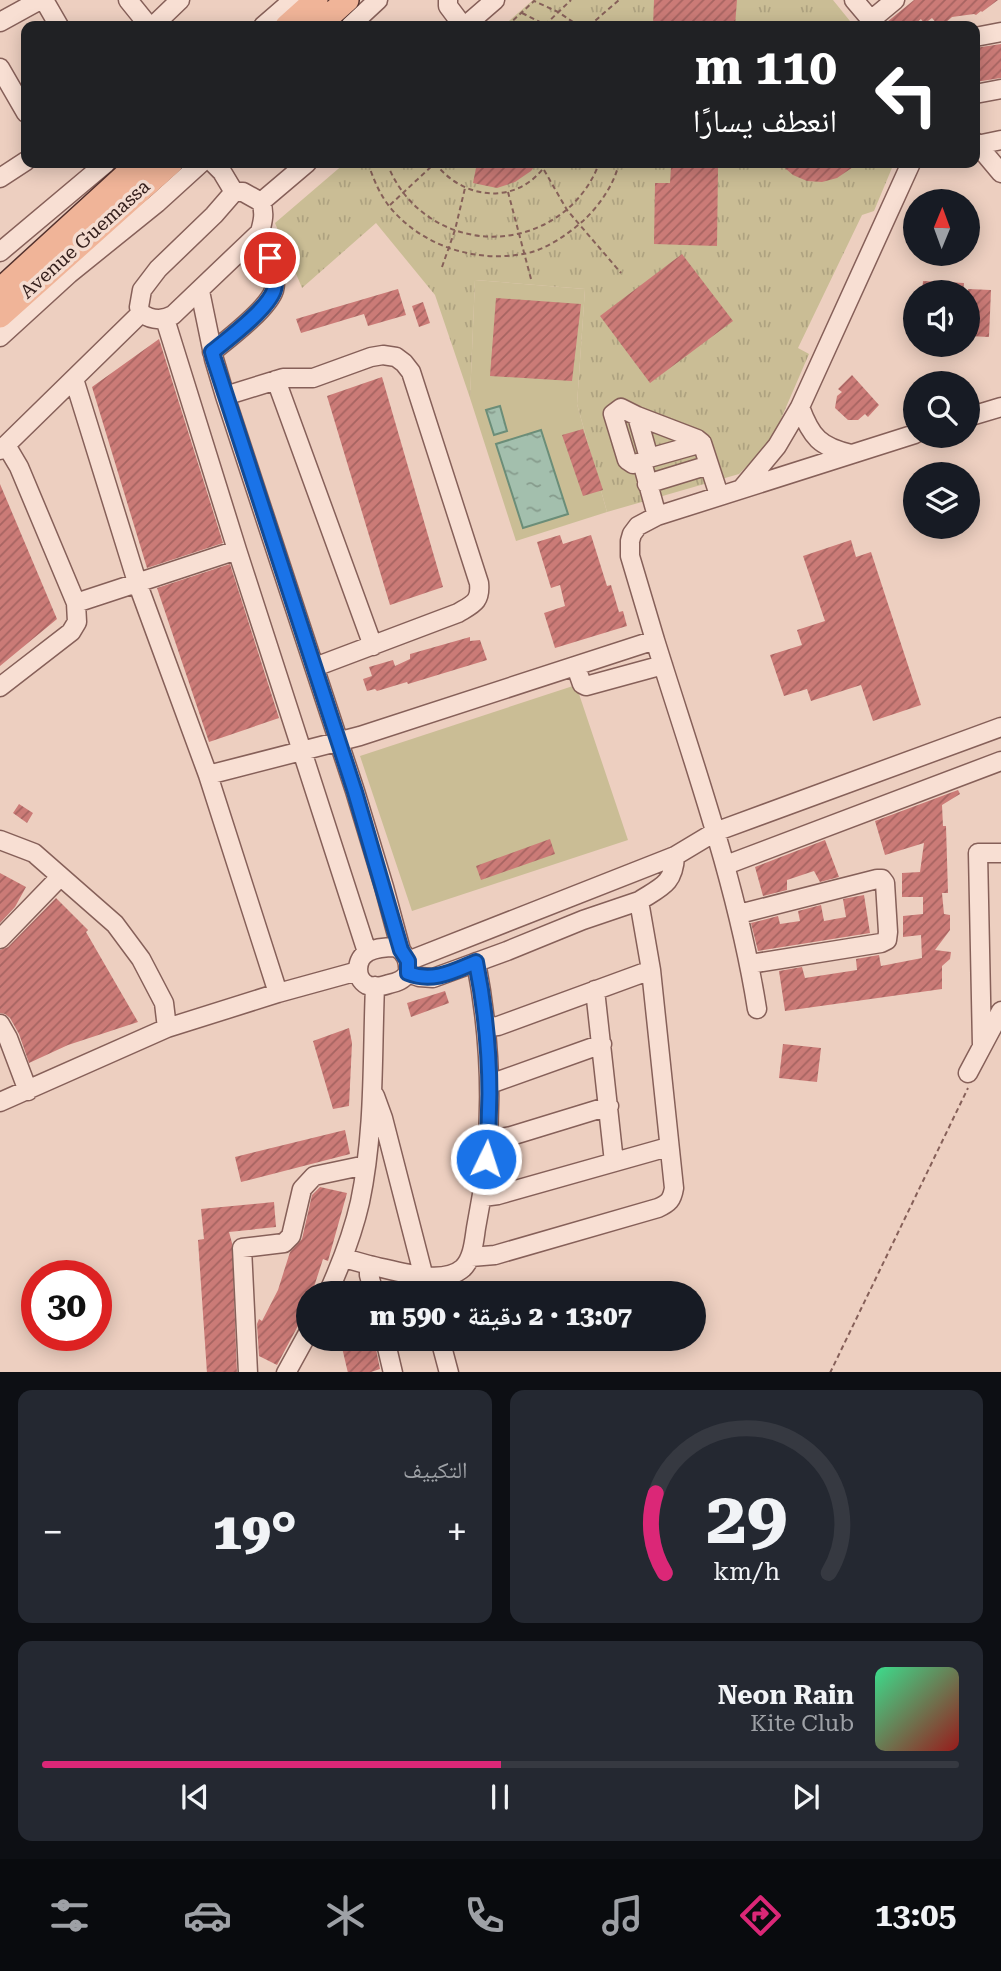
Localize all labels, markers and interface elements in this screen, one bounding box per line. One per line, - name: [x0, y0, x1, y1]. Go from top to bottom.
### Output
- text: 110 m: [695, 39, 837, 96]
- icon: left: [861, 49, 952, 140]
- text: انعطف يسارًا: [693, 102, 837, 140]
- street label: Avenue Guemassa: [16, 174, 155, 303]
- north arrow: [903, 189, 980, 266]
- map controls: [903, 189, 980, 539]
- pin: [240, 228, 300, 288]
- icon: arrive: [251, 239, 289, 277]
- button: sound: [903, 280, 980, 357]
- button: search: [903, 371, 980, 448]
- button: layers: [903, 462, 980, 539]
- position arrow: [449, 1122, 523, 1196]
- speed limit sign: 30: [21, 1260, 112, 1351]
- text: 13:07 · 2 دقيقة · 590 m: [370, 1301, 632, 1331]
- text: التكييف: [403, 1457, 468, 1484]
- text: 29: [705, 1476, 787, 1561]
- text: 19°: [213, 1501, 297, 1562]
- text: −: [42, 1510, 63, 1554]
- text: +: [446, 1510, 467, 1554]
- text: km/h: [713, 1556, 780, 1585]
- text: Neon Rain: [718, 1680, 854, 1710]
- text: Kite Club: [750, 1710, 854, 1737]
- icon: previous: [176, 1778, 214, 1816]
- icon: pause: [481, 1778, 519, 1816]
- icon: next: [787, 1778, 825, 1816]
- icon: filters: [45, 1891, 94, 1940]
- icon: car: [183, 1891, 232, 1940]
- icon: climate: [321, 1891, 370, 1940]
- icon: phone: [460, 1891, 509, 1940]
- icon: music: [598, 1891, 647, 1940]
- icon: directions: [736, 1891, 785, 1940]
- text: 13:05: [875, 1896, 956, 1934]

